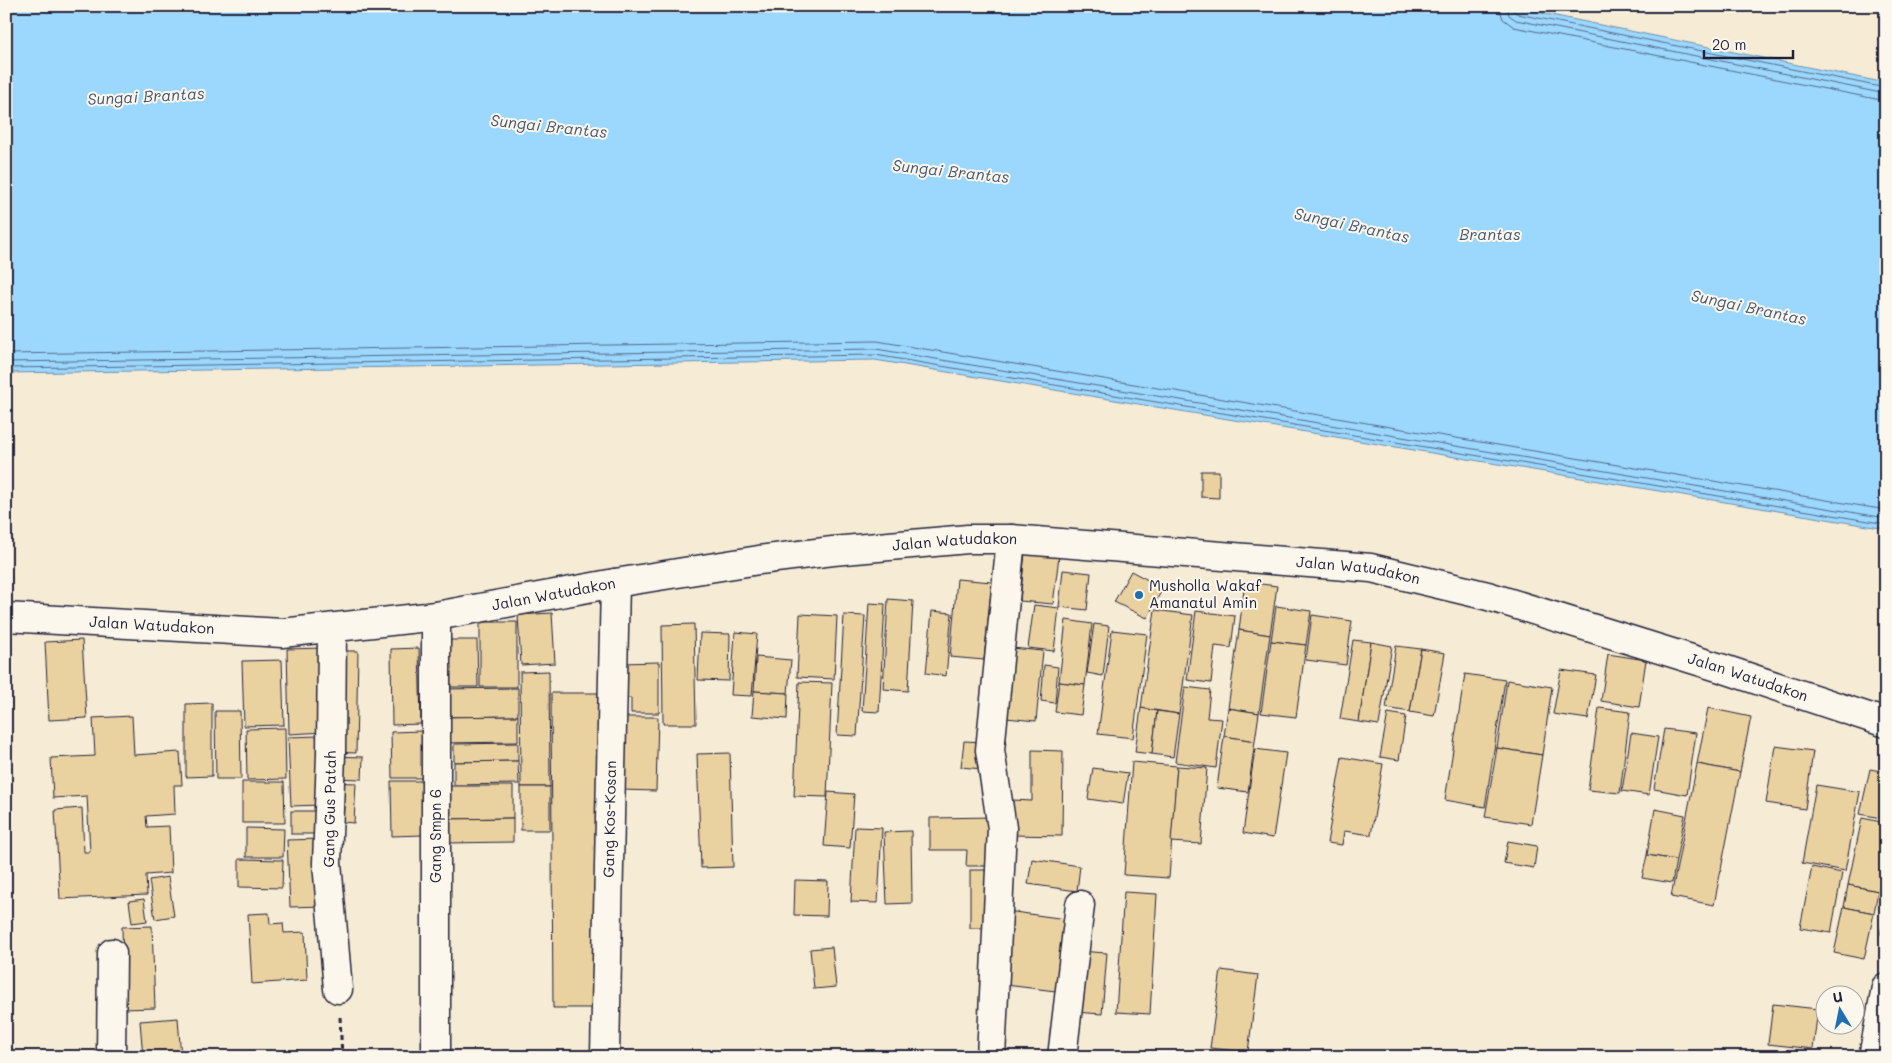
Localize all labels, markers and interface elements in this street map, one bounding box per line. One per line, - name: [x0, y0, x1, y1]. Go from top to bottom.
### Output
- scale bar: [1704, 28, 1793, 60]
- text: 20 m: [1712, 34, 1746, 54]
- water label: Sungai Brantas: [87, 82, 205, 109]
- water label: Sungai Brantas: [490, 109, 609, 142]
- water label: Sungai Brantas: [892, 154, 1011, 187]
- water label: Sungai Brantas: [1292, 202, 1412, 247]
- water label: Brantas: [1459, 223, 1521, 244]
- water label: Sungai Brantas: [1689, 284, 1809, 329]
- street label: Jalan Watudakon: [891, 528, 1018, 555]
- street label: Jalan Watudakon: [1295, 551, 1422, 588]
- street label: Jalan Watudakon: [490, 572, 617, 615]
- place label: Musholla Wakaf Amanatul Amin: [1149, 575, 1262, 612]
- marker: Musholla Wakaf Amanatul Amin: [1133, 589, 1145, 601]
- street label: Jalan Watudakon: [89, 611, 215, 638]
- street label: Jalan Watudakon: [1686, 647, 1811, 705]
- street label: Gang Gus Patah: [318, 751, 340, 867]
- street label: Gang Kos-Kosan: [598, 760, 620, 878]
- street label: Gang Smpn 6: [425, 789, 445, 883]
- north arrow: [1814, 986, 1864, 1036]
- text: U: [1831, 986, 1844, 1007]

